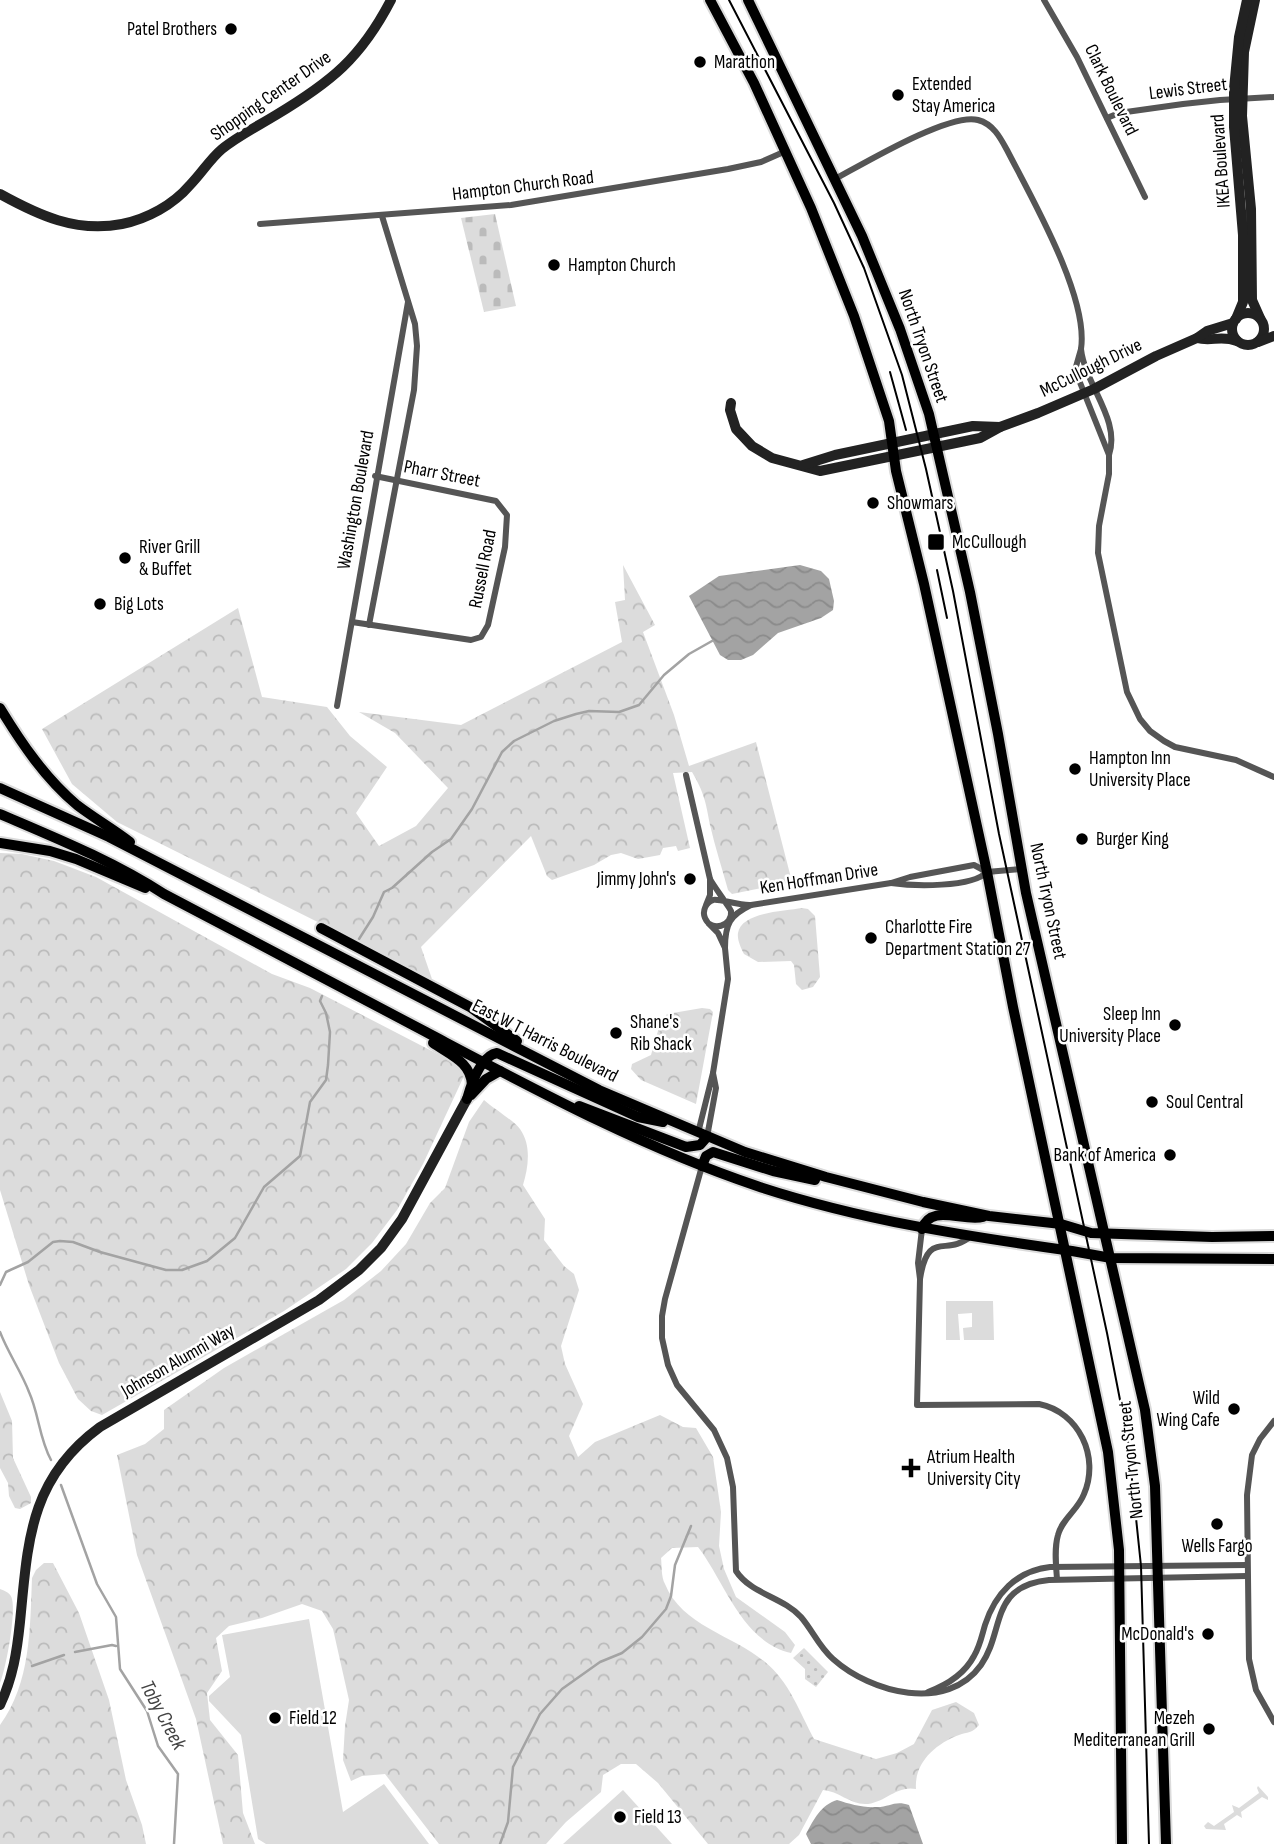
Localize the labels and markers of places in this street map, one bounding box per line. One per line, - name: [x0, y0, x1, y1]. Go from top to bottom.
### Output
- place label: Patel Brothers: [127, 18, 217, 41]
- marker: Patel Brothers: [223, 21, 239, 37]
- place label: Marathon: [714, 51, 775, 74]
- marker: Marathon: [692, 54, 708, 70]
- place label: Extended Stay America: [912, 73, 995, 118]
- marker: Extended Stay America: [890, 87, 906, 103]
- place label: Hampton Church: [568, 254, 676, 277]
- marker: Hampton Church: [546, 257, 562, 273]
- place label: Showmars: [887, 492, 953, 515]
- marker: Showmars: [865, 495, 881, 511]
- place label: McCullough: [952, 531, 1027, 554]
- marker: McCullough: [926, 532, 946, 552]
- place label: River Grill & Buffet: [139, 536, 200, 581]
- marker: River Grill & Buffet: [117, 550, 133, 566]
- place label: Big Lots: [114, 593, 164, 616]
- marker: Big Lots: [92, 596, 108, 612]
- place label: Hampton Inn University Place: [1089, 747, 1191, 792]
- marker: Hampton Inn University Place: [1067, 761, 1083, 777]
- place label: Burger King: [1096, 828, 1169, 851]
- marker: Burger King: [1074, 831, 1090, 847]
- place label: Jimmy John's: [596, 868, 676, 891]
- marker: Jimmy John's: [682, 871, 698, 887]
- place label: Charlotte Fire Department Station 27: [885, 916, 1031, 961]
- marker: Charlotte Fire Department Station 27: [863, 930, 879, 946]
- place label: Sleep Inn University Place: [1059, 1003, 1161, 1048]
- place label: Shane's Rib Shack: [630, 1011, 692, 1056]
- marker: Sleep Inn University Place: [1167, 1017, 1183, 1033]
- marker: Shane's Rib Shack: [608, 1025, 624, 1041]
- place label: Soul Central: [1166, 1091, 1243, 1114]
- marker: Soul Central: [1144, 1094, 1160, 1110]
- place label: Bank of America: [1053, 1144, 1156, 1167]
- marker: Bank of America: [1162, 1147, 1178, 1163]
- place label: Wild Wing Cafe: [1156, 1387, 1220, 1432]
- marker: Wild Wing Cafe: [1226, 1401, 1242, 1417]
- place label: Atrium Health University City: [926, 1446, 1021, 1491]
- marker: Atrium Health University City: [901, 1458, 921, 1478]
- marker: Wells Fargo: [1209, 1516, 1225, 1532]
- place label: Wells Fargo: [1181, 1535, 1253, 1558]
- place label: McDonald's: [1121, 1623, 1194, 1646]
- marker: McDonald's: [1200, 1626, 1216, 1642]
- place label: Field 12: [289, 1707, 337, 1730]
- place label: Mezeh Mediterranean Grill: [1074, 1707, 1195, 1752]
- marker: Field 12: [267, 1710, 283, 1726]
- marker: Mezeh Mediterranean Grill: [1201, 1721, 1217, 1737]
- place label: Field 13: [634, 1806, 682, 1829]
- marker: Field 13: [612, 1809, 628, 1825]

